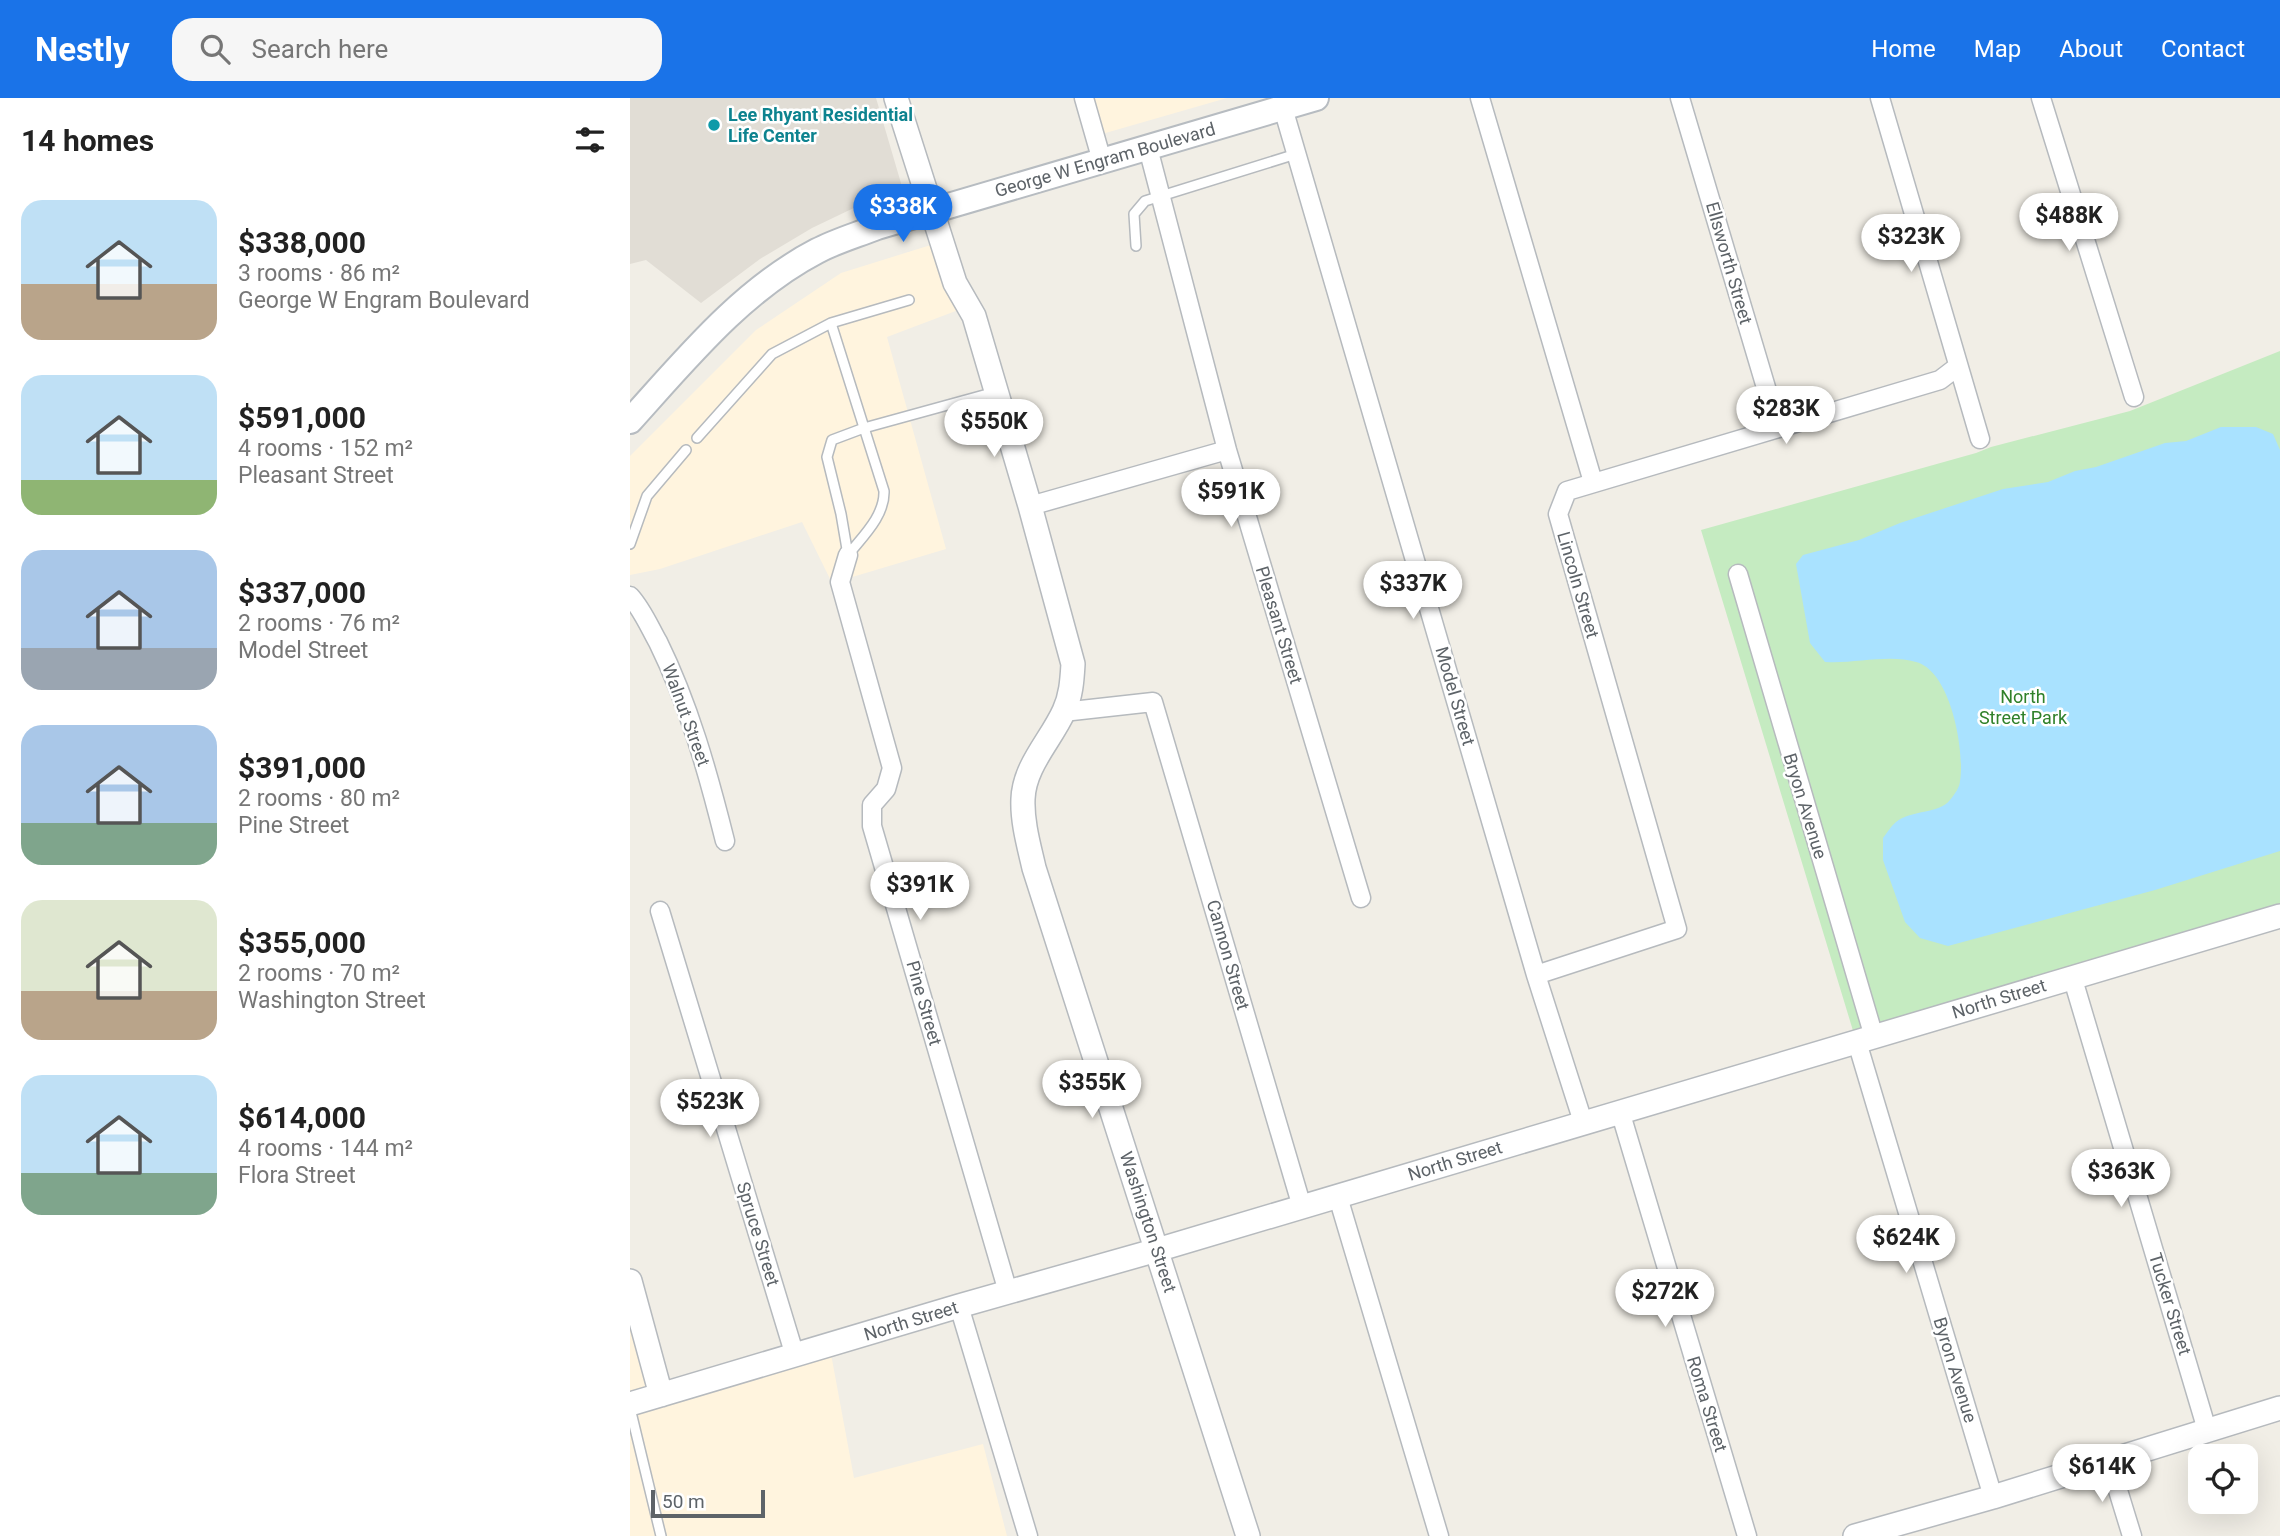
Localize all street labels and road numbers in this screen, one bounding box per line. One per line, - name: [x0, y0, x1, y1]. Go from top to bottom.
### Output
- street label: George W Engram Boulevard: [992, 118, 1217, 201]
- street label: Ellsworth Street: [1702, 199, 1757, 327]
- street label: Lincoln Street: [1553, 529, 1604, 641]
- street label: Pleasant Street: [1252, 563, 1307, 686]
- street label: Model Street: [1431, 644, 1480, 748]
- street label: Walnut Street: [658, 661, 715, 769]
- street label: Bryon Avenue: [1779, 750, 1832, 861]
- street label: Cannon Street: [1203, 897, 1254, 1012]
- street label: Pine Street: [902, 958, 947, 1048]
- street label: North Street: [1949, 974, 2049, 1023]
- street label: North Street: [1405, 1136, 1505, 1185]
- street label: Washington Street: [1116, 1149, 1181, 1295]
- street label: Spruce Street: [733, 1179, 784, 1289]
- street label: Tucker Street: [2145, 1250, 2196, 1358]
- street label: North Street: [861, 1296, 961, 1345]
- street label: Byron Avenue: [1929, 1315, 1981, 1425]
- street label: Roma Street: [1683, 1353, 1732, 1454]

